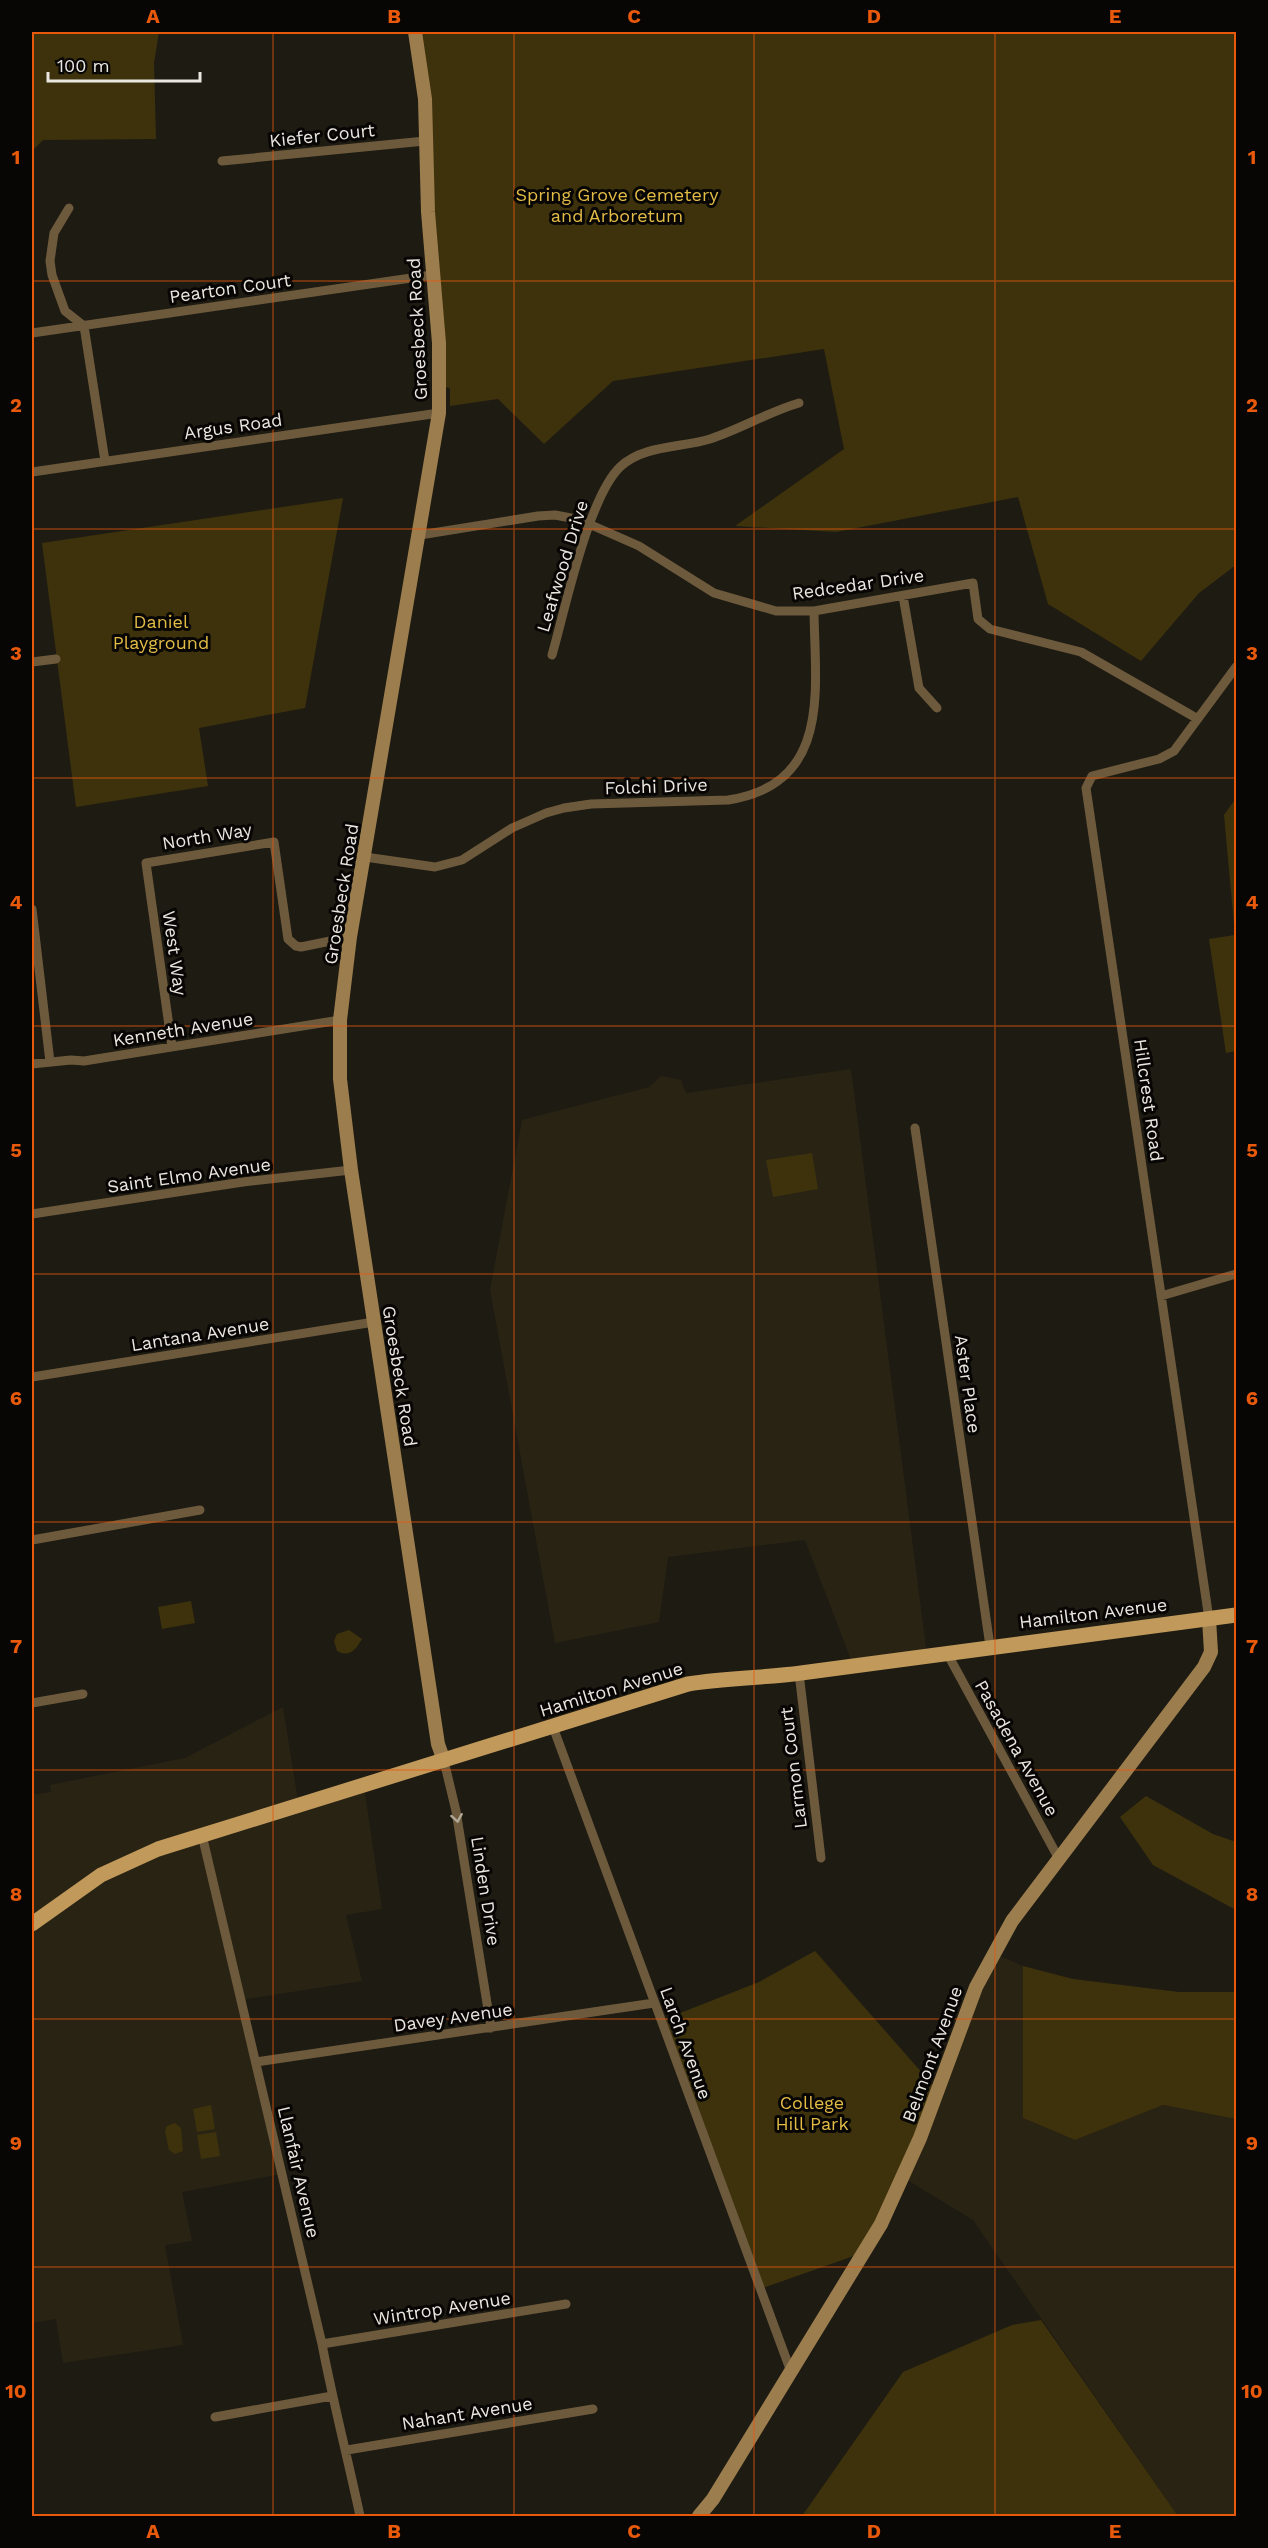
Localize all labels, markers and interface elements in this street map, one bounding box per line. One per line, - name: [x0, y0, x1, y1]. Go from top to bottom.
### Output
- text: A: [146, 4, 160, 28]
- text: B: [387, 4, 401, 28]
- text: C: [627, 4, 641, 28]
- text: D: [867, 4, 881, 28]
- text: E: [1109, 4, 1121, 28]
- scale bar: [48, 45, 200, 83]
- text: 100 m: [57, 55, 110, 76]
- street label: Kiefer Court: [268, 119, 376, 151]
- text: 1: [12, 145, 20, 169]
- text: 1: [1248, 145, 1256, 169]
- park label: Spring Grove Cemetery and Arboretum: [515, 184, 719, 226]
- street label: Groesbeck Road: [403, 257, 431, 401]
- street label: Pearton Court: [168, 269, 293, 307]
- text: 2: [10, 393, 22, 417]
- text: 2: [1246, 393, 1258, 417]
- street label: Argus Road: [183, 409, 283, 443]
- street label: Leafwood Drive: [532, 498, 592, 634]
- street label: Redcedar Drive: [791, 564, 925, 604]
- park label: Daniel Playground: [113, 611, 209, 653]
- text: 3: [10, 641, 22, 665]
- text: 3: [1246, 641, 1258, 665]
- street label: Folchi Drive: [604, 774, 708, 798]
- street label: North Way: [161, 818, 254, 853]
- street label: Groesbeck Road: [319, 822, 363, 966]
- text: 4: [10, 890, 23, 914]
- text: 4: [1246, 890, 1259, 914]
- street label: West Way: [159, 909, 191, 997]
- street label: Kenneth Avenue: [111, 1008, 255, 1050]
- street label: Hillcrest Road: [1130, 1037, 1168, 1163]
- text: 5: [10, 1138, 22, 1162]
- text: 5: [1246, 1138, 1258, 1162]
- street label: Saint Elmo Avenue: [106, 1153, 272, 1197]
- street label: Groesbeck Road: [378, 1304, 422, 1448]
- street label: Lantana Avenue: [129, 1313, 271, 1355]
- street label: Aster Place: [951, 1333, 985, 1435]
- text: 6: [10, 1386, 22, 1410]
- text: 6: [1246, 1386, 1258, 1410]
- street label: Hamilton Avenue: [1018, 1594, 1168, 1632]
- text: 7: [10, 1634, 22, 1658]
- text: 7: [1246, 1634, 1258, 1658]
- street label: Hamilton Avenue: [537, 1657, 685, 1721]
- street label: Pasadena Avenue: [971, 1676, 1063, 1820]
- street label: Larmon Court: [775, 1706, 811, 1830]
- one-way arrow: [451, 1813, 463, 1822]
- street label: Linden Drive: [467, 1835, 505, 1947]
- text: 8: [10, 1882, 22, 1906]
- text: 8: [1246, 1882, 1258, 1906]
- street label: Belmont Avenue: [898, 1983, 966, 2125]
- street label: Larch Avenue: [656, 1984, 716, 2102]
- street label: Davey Avenue: [392, 1998, 514, 2036]
- park label: College Hill Park: [775, 2092, 849, 2134]
- street label: Llanfair Avenue: [274, 2104, 324, 2240]
- text: 9: [10, 2131, 22, 2155]
- text: 9: [1246, 2131, 1258, 2155]
- street label: Wintrop Avenue: [372, 2287, 512, 2329]
- text: 10: [5, 2379, 27, 2403]
- text: 10: [1241, 2379, 1263, 2403]
- street label: Nahant Avenue: [400, 2392, 534, 2434]
- text: A: [146, 2519, 160, 2543]
- text: B: [387, 2519, 401, 2543]
- text: C: [627, 2519, 641, 2543]
- text: D: [867, 2519, 881, 2543]
- text: E: [1109, 2519, 1121, 2543]

